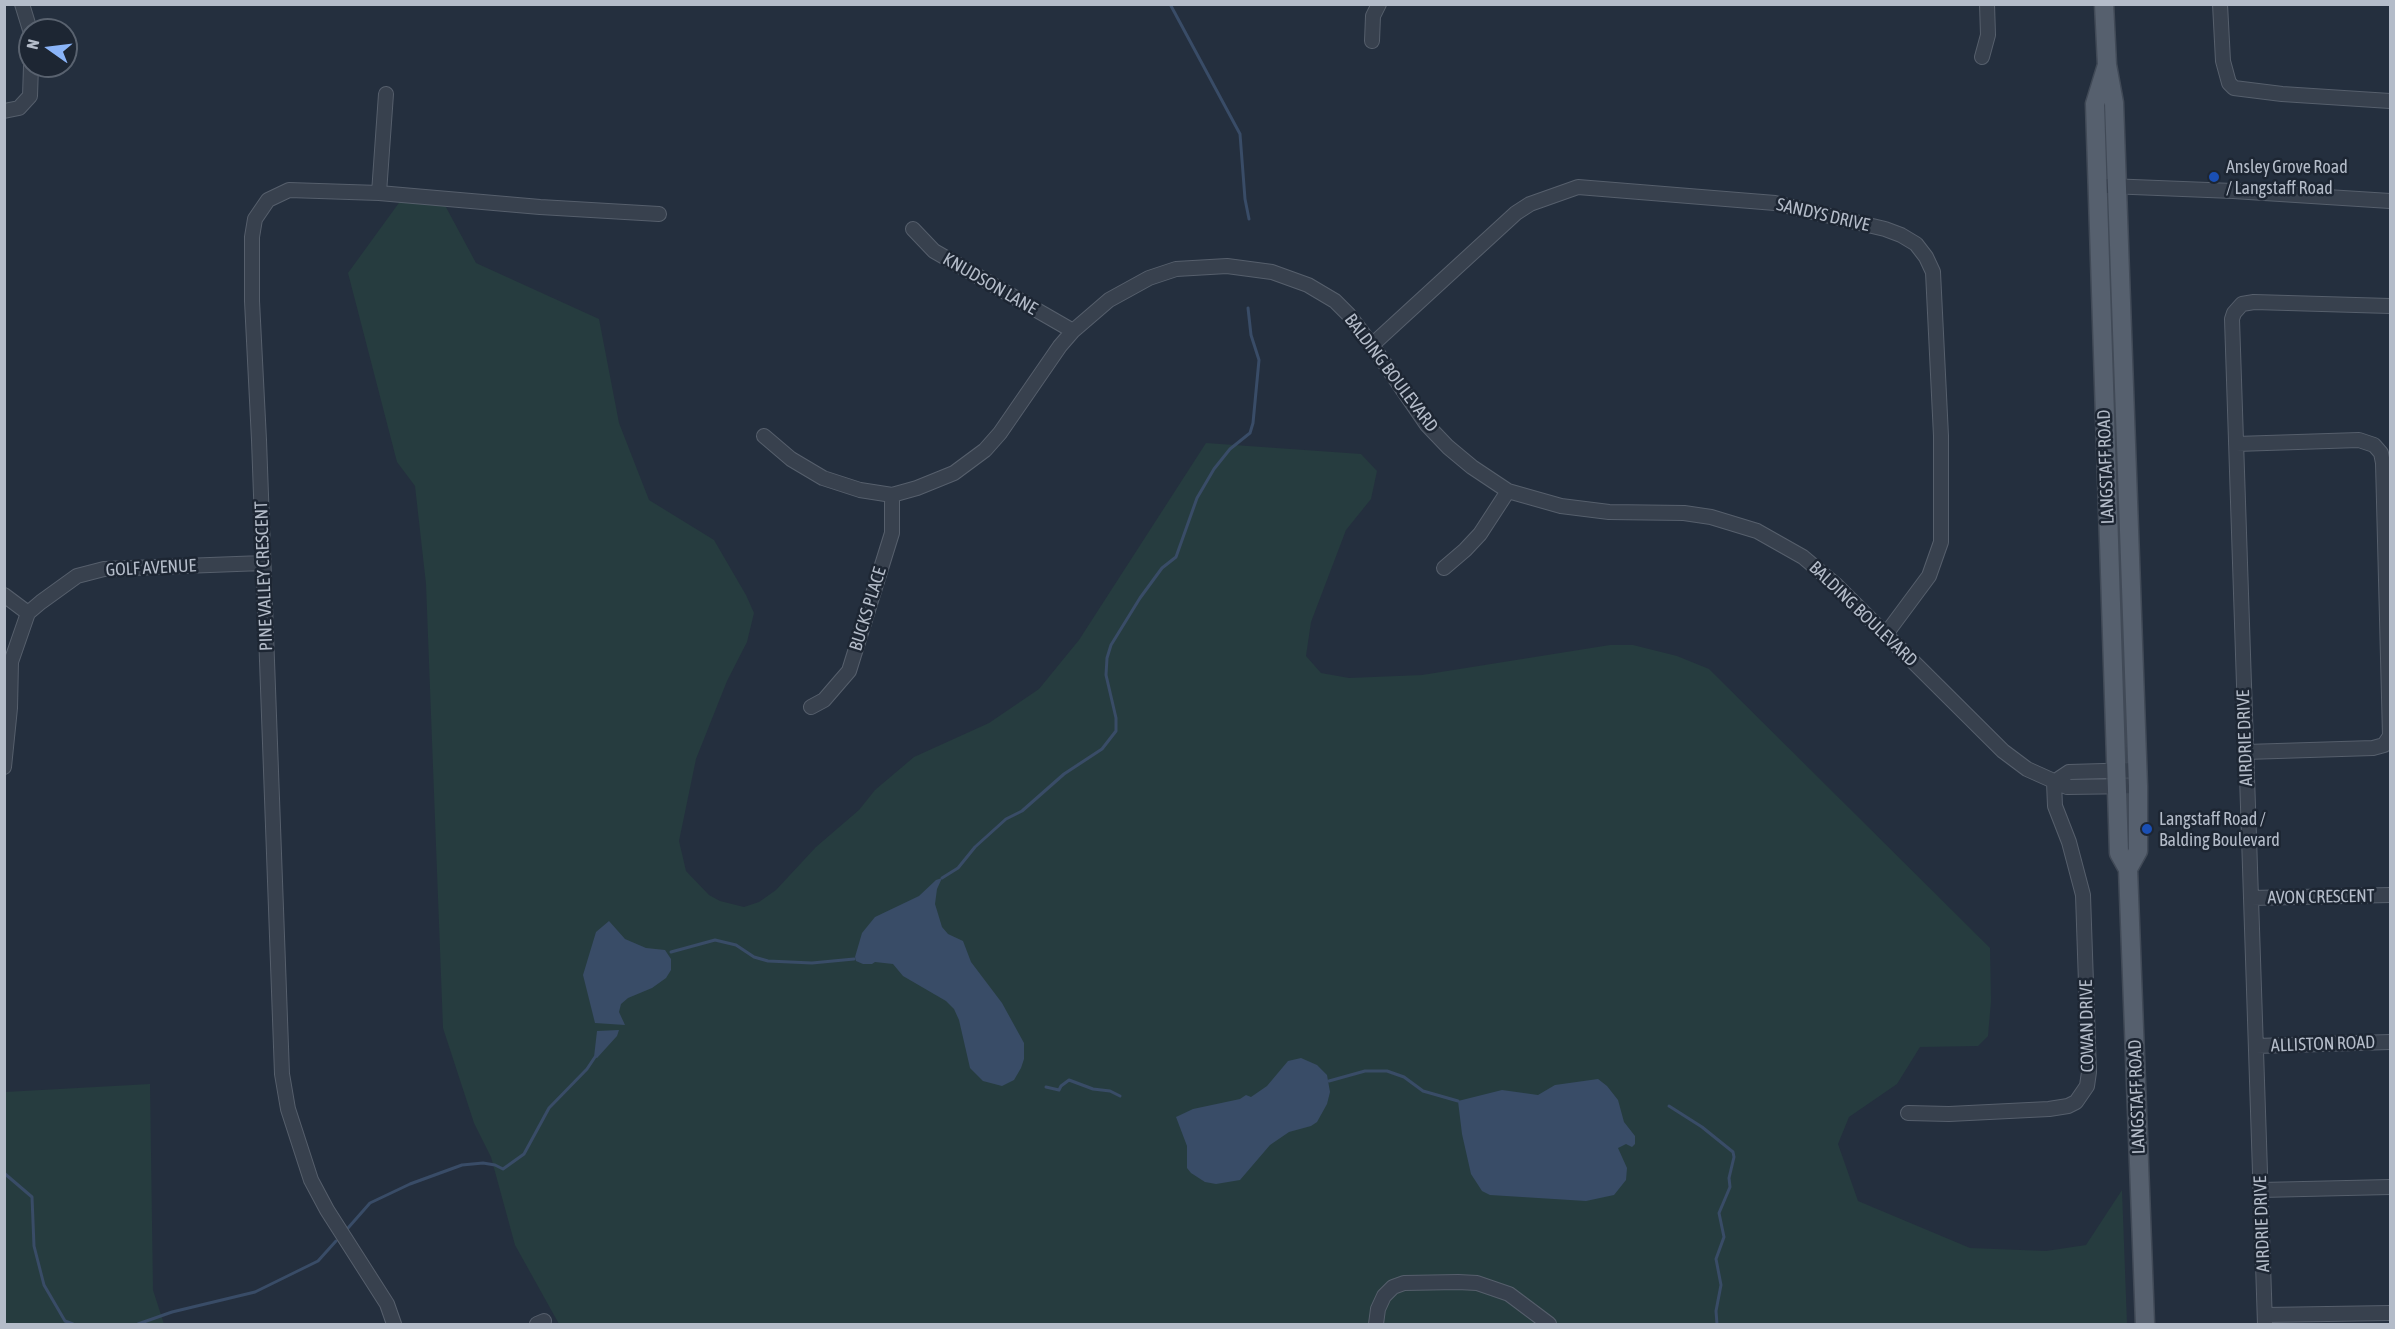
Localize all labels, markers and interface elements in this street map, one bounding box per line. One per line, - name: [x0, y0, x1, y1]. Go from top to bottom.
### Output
- north arrow: [18, 18, 78, 78]
- text: N: [23, 37, 42, 51]
- place label: Ansley Grove Road / Langstaff Road: [2226, 156, 2348, 198]
- marker: Ansley Grove Road / Langstaff Road: [2207, 170, 2221, 184]
- street label: SANDYS DRIVE: [1774, 194, 1872, 236]
- street label: KNUDSON LANE: [939, 248, 1041, 320]
- street label: BALDING BOULEVARD: [1340, 310, 1442, 436]
- street label: LANGSTAFF ROAD: [2093, 409, 2119, 525]
- street label: PINE VALLEY CRESCENT: [251, 501, 277, 651]
- street label: GOLF AVENUE: [105, 555, 197, 581]
- street label: BALDING BOULEVARD: [1804, 557, 1922, 671]
- street label: BUCKS PLACE: [845, 564, 891, 654]
- street label: AIRDRIE DRIVE: [2233, 689, 2257, 787]
- place label: Langstaff Road / Balding Boulevard: [2159, 808, 2280, 850]
- marker: Langstaff Road / Balding Boulevard: [2140, 822, 2154, 836]
- street label: AVON CRESCENT: [2267, 885, 2375, 909]
- street label: COWAN DRIVE: [2075, 979, 2099, 1073]
- street label: ALLISTON ROAD: [2271, 1031, 2375, 1057]
- street label: LANGSTAFF ROAD: [2124, 1039, 2150, 1155]
- street label: AIRDRIE DRIVE: [2250, 1175, 2274, 1273]

